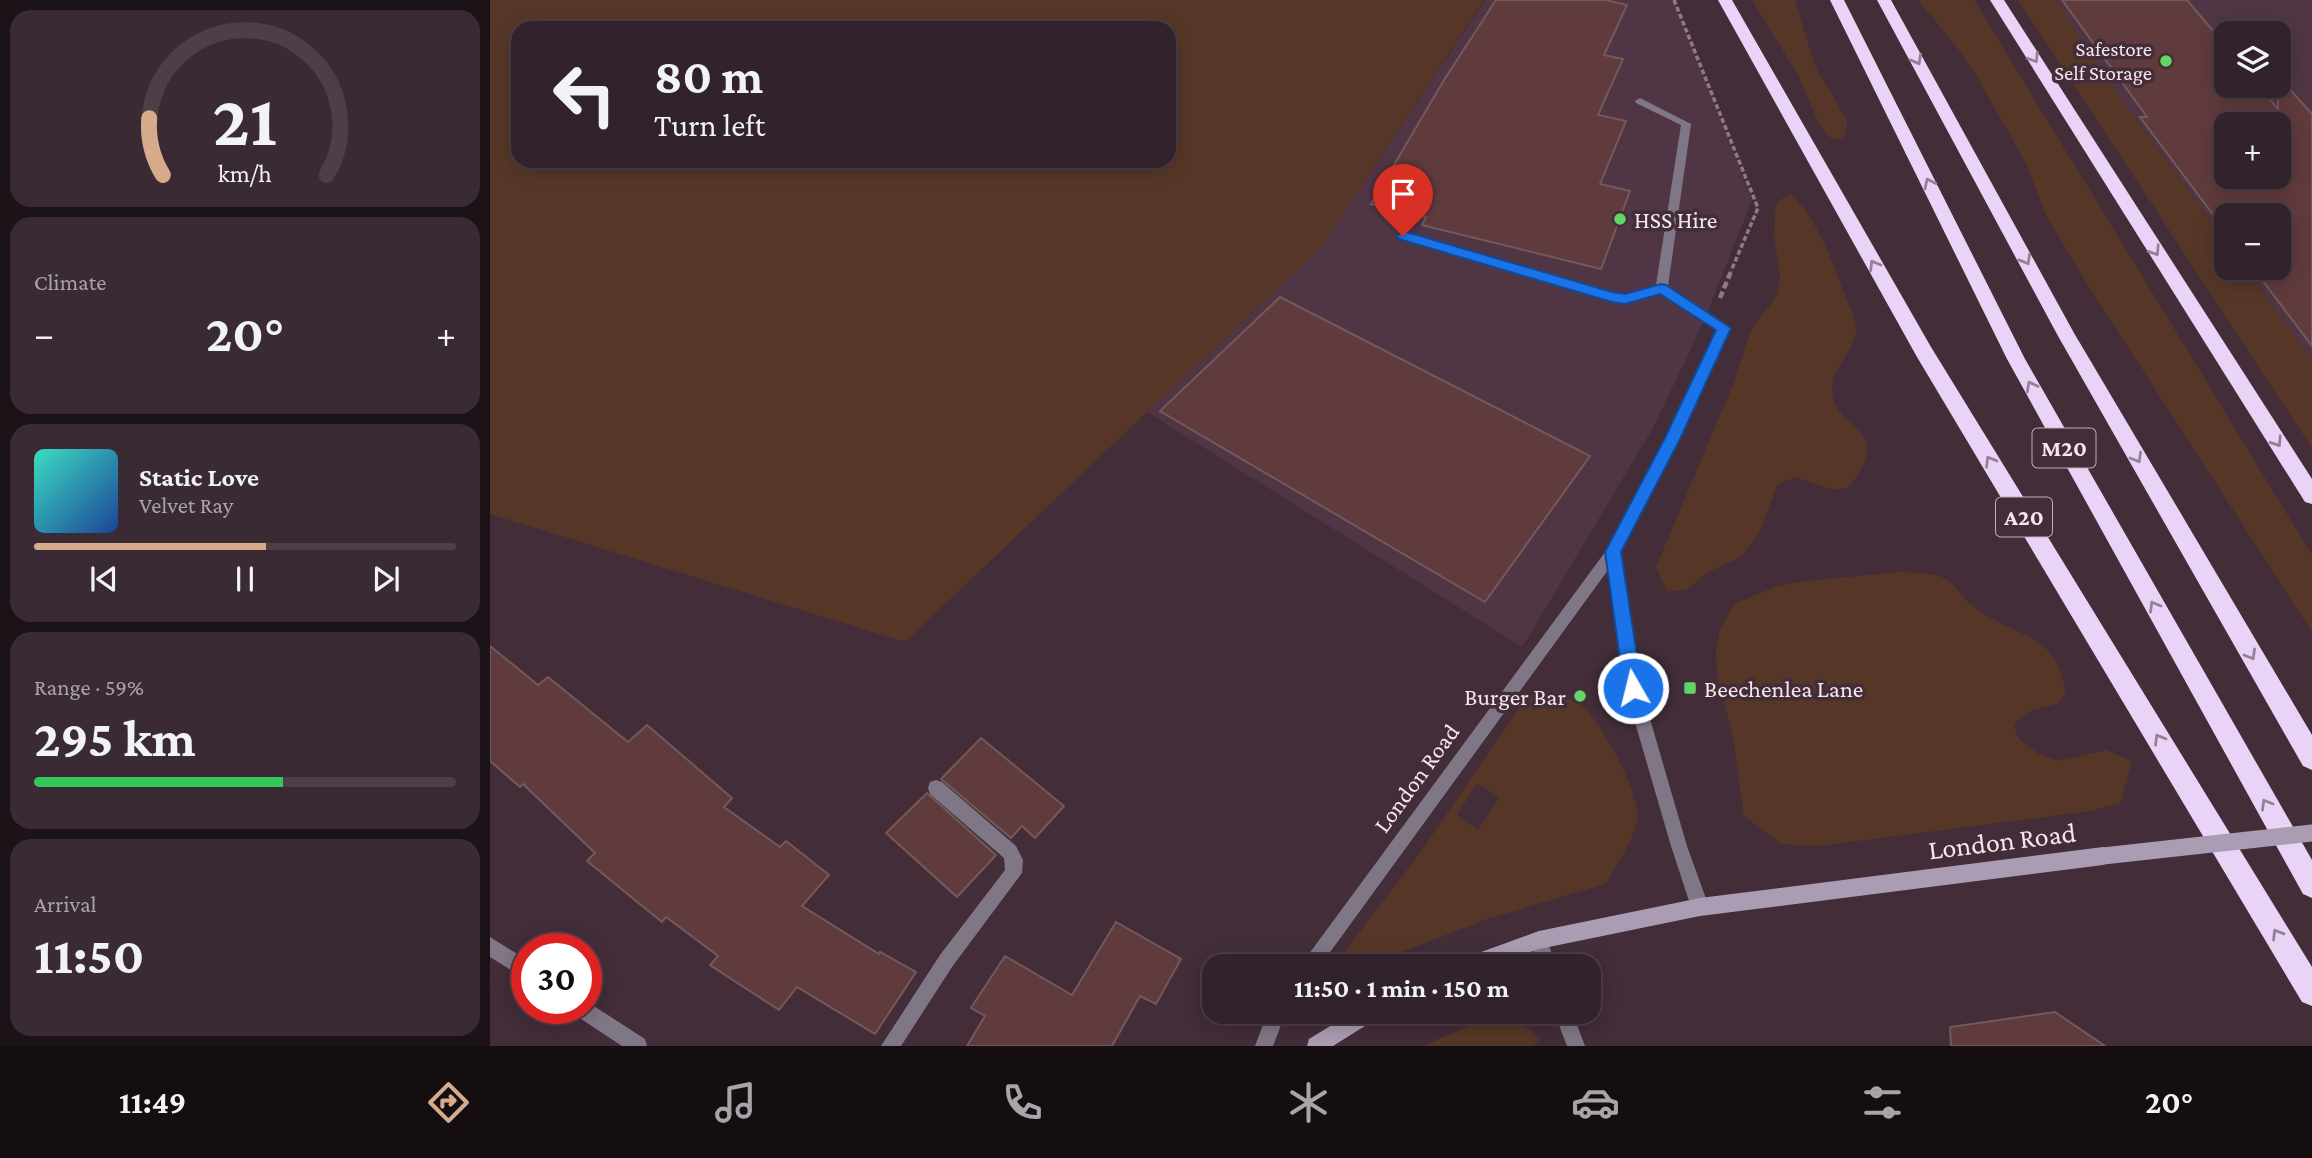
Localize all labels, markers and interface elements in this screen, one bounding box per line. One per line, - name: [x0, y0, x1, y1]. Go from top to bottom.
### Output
- map controls: [2214, 21, 2291, 280]
- button: layers: [2214, 21, 2291, 98]
- place label: Safestore Self Storage: [2054, 37, 2152, 85]
- icon: left: [539, 49, 630, 140]
- text: 80 m: [654, 49, 763, 104]
- one-way arrow: [2025, 50, 2038, 63]
- one-way arrow: [1909, 53, 1922, 65]
- marker: Safestore Self Storage: [2158, 53, 2174, 69]
- text: 21: [213, 80, 277, 161]
- text: Turn left: [654, 107, 765, 143]
- button: +: [2214, 112, 2291, 189]
- text: km/h: [218, 159, 272, 186]
- pin: [1373, 164, 1433, 236]
- icon: arrive: [1384, 175, 1422, 213]
- one-way arrow: [1923, 178, 1937, 190]
- button: −: [2214, 203, 2291, 280]
- place label: HSS Hire: [1634, 206, 1717, 233]
- marker: HSS Hire: [1612, 211, 1628, 227]
- one-way arrow: [2146, 243, 2159, 256]
- one-way arrow: [2017, 253, 2031, 265]
- one-way arrow: [1869, 260, 1882, 273]
- text: Climate: [34, 269, 106, 295]
- text: 20°: [206, 304, 284, 362]
- text: −: [34, 313, 54, 355]
- text: +: [436, 313, 456, 355]
- one-way arrow: [2026, 381, 2039, 393]
- road number: M20: [2032, 428, 2096, 468]
- one-way arrow: [2269, 434, 2282, 447]
- one-way arrow: [2129, 450, 2142, 463]
- one-way arrow: [1985, 456, 1998, 469]
- text: Static Love: [139, 463, 259, 492]
- text: Velvet Ray: [139, 492, 233, 518]
- road number: A20: [1996, 498, 2052, 537]
- icon: previous: [85, 560, 123, 598]
- icon: pause: [226, 560, 264, 598]
- icon: next: [367, 560, 405, 598]
- one-way arrow: [2149, 601, 2162, 614]
- one-way arrow: [2243, 648, 2256, 660]
- position arrow: [1596, 651, 1670, 725]
- text: Range · 59%: [34, 674, 144, 700]
- place label: Beechenlea Lane: [1704, 675, 1863, 702]
- marker: Beechenlea Lane: [1682, 680, 1698, 696]
- place label: Burger Bar: [1464, 683, 1566, 710]
- marker: Burger Bar: [1572, 688, 1588, 704]
- text: 295 km: [34, 709, 196, 767]
- street label: London Road: [1368, 718, 1465, 837]
- one-way arrow: [2154, 734, 2167, 747]
- one-way arrow: [2261, 799, 2274, 812]
- street label: London Road: [1926, 817, 2078, 865]
- text: Arrival: [34, 891, 97, 917]
- text: 11:50: [34, 926, 144, 984]
- one-way arrow: [2272, 928, 2285, 941]
- speed limit sign: 30: [511, 933, 602, 1024]
- text: 11:50 · 1 min · 150 m: [1294, 974, 1509, 1003]
- icon: directions: [424, 1078, 473, 1127]
- icon: music: [711, 1078, 760, 1127]
- icon: phone: [998, 1078, 1047, 1127]
- icon: climate: [1284, 1078, 1333, 1127]
- icon: car: [1571, 1078, 1620, 1127]
- icon: filters: [1858, 1078, 1907, 1127]
- text: 11:49: [119, 1084, 186, 1120]
- text: 20°: [2145, 1084, 2193, 1120]

